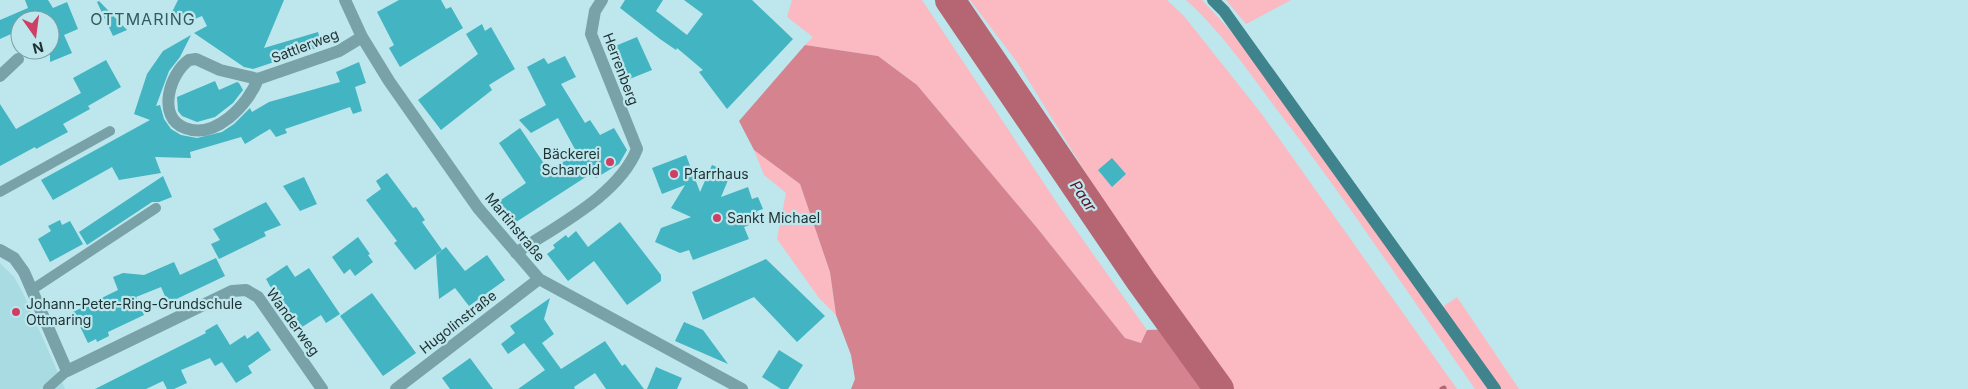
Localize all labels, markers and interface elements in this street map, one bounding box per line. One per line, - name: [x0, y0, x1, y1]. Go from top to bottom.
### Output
- district label: OTTMARING: [90, 9, 196, 29]
- north arrow: [10, 10, 60, 60]
- street label: Sattlerweg: [269, 25, 341, 66]
- street label: Herrenberg: [600, 30, 643, 107]
- text: N: [31, 39, 45, 58]
- place label: Bäckerei Scharold: [541, 145, 600, 178]
- marker: Bäckerei Scharold: [604, 156, 616, 168]
- place label: Pfarrhaus: [684, 165, 749, 182]
- marker: Pfarrhaus: [668, 168, 680, 180]
- water label: Paar: [1066, 176, 1101, 215]
- street label: Martinstraße: [482, 189, 549, 264]
- place label: Sankt Michael: [727, 209, 820, 226]
- marker: Sankt Michael: [711, 212, 723, 224]
- street label: Wanderweg: [263, 285, 324, 359]
- street label: Hugolinstraße: [416, 286, 499, 357]
- place label: Johann-Peter-Ring-Grundschule Ottmaring: [26, 295, 242, 328]
- marker: Johann-Peter-Ring-Grundschule Ottmaring: [10, 306, 22, 318]

